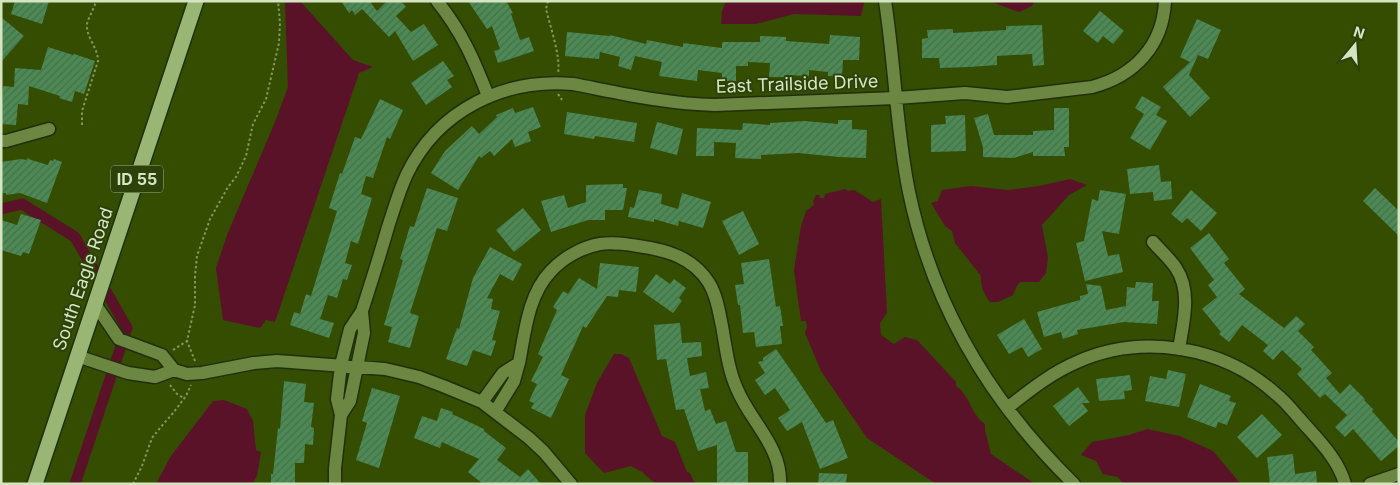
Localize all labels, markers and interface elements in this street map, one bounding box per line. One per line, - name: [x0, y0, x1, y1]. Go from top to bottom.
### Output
- north arrow: [1330, 20, 1380, 70]
- text: N: [1351, 22, 1367, 42]
- street label: East Trailside Drive: [715, 70, 879, 97]
- road number: ID 55: [111, 165, 163, 192]
- street label: South Eagle Road: [48, 205, 117, 353]

